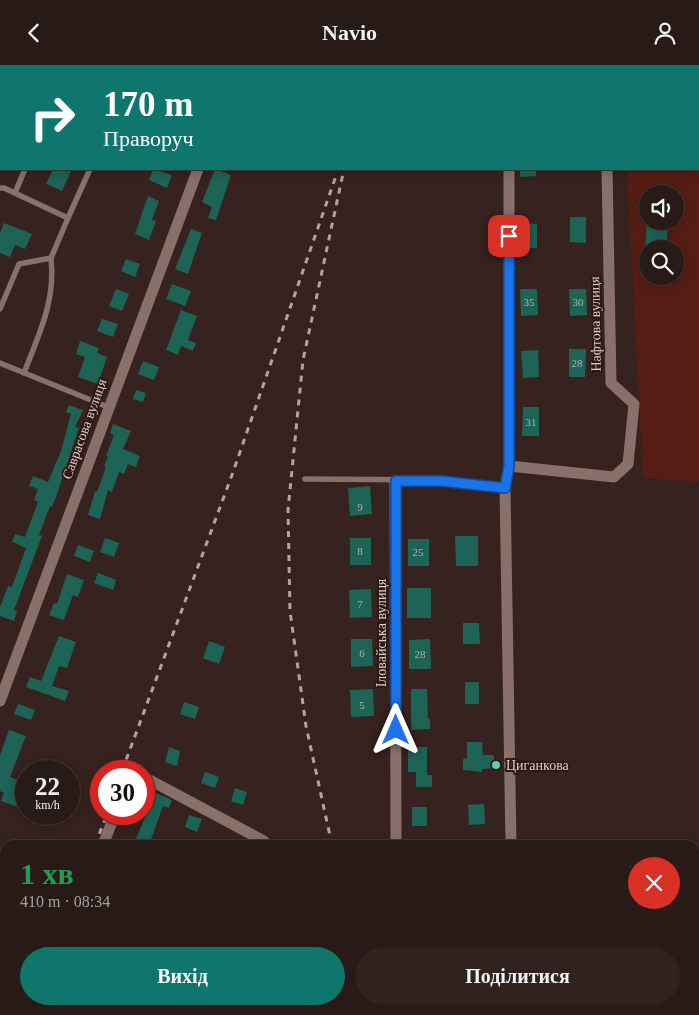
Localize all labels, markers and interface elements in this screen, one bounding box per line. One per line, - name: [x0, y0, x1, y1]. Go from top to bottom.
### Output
- icon: back: [20, 19, 48, 47]
- icon: person: [651, 19, 679, 47]
- text: Navio: [322, 20, 377, 45]
- icon: right: [20, 85, 85, 150]
- text: 170 m: [103, 85, 193, 124]
- text: Праворуч: [103, 126, 194, 151]
- map controls: [639, 185, 684, 285]
- button: sound: [639, 185, 684, 230]
- pin: [488, 215, 530, 257]
- icon: arrive: [495, 222, 523, 250]
- button: search: [639, 240, 684, 285]
- street label: Нафтова вулиця: [587, 276, 604, 372]
- house number: 35: [524, 296, 535, 308]
- house number: 30: [573, 296, 584, 308]
- house number: 28: [572, 357, 583, 369]
- street label: Саврасова вулиця: [59, 376, 110, 481]
- house number: 31: [526, 416, 537, 428]
- house number: 9: [357, 501, 363, 513]
- house number: 8: [357, 545, 363, 557]
- house number: 25: [413, 546, 424, 558]
- street label: Іловайська вулиця: [374, 578, 389, 687]
- house number: 7: [357, 598, 363, 610]
- house number: 6: [359, 647, 365, 659]
- house number: 28: [415, 648, 426, 660]
- house number: 5: [359, 699, 365, 711]
- position arrow: [369, 703, 421, 755]
- place label: Циганкова: [506, 758, 570, 773]
- marker: Циганкова: [490, 759, 502, 771]
- speed limit sign: 30: [90, 760, 155, 825]
- text: 22: [35, 773, 60, 800]
- text: km/h: [35, 798, 60, 812]
- text: 1 хв: [20, 857, 74, 890]
- button: close: [628, 857, 680, 909]
- text: 410 m · 08:34: [20, 893, 110, 910]
- button: Вихід: [20, 947, 345, 1005]
- button: Поділитися: [355, 947, 680, 1005]

